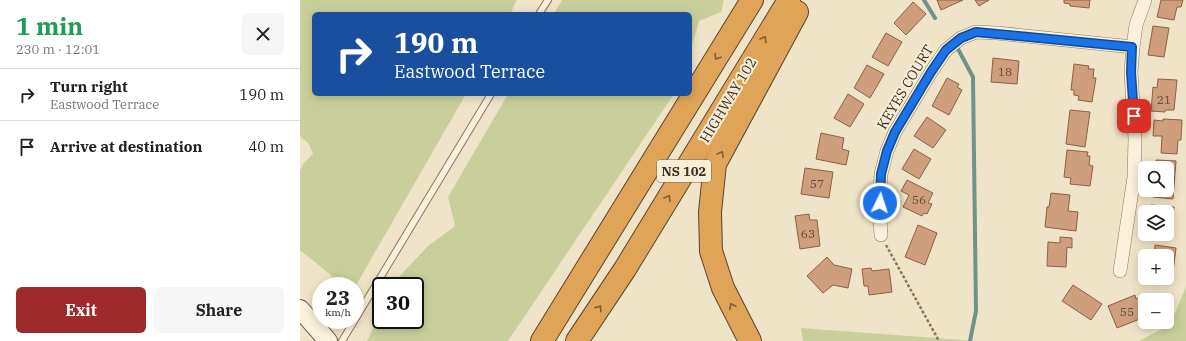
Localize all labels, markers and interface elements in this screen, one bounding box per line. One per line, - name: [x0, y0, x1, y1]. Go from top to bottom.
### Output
- text: 1 min: [16, 10, 83, 42]
- button: close: [242, 13, 284, 55]
- text: 190 m: [394, 24, 478, 61]
- icon: right: [328, 28, 380, 80]
- one-way arrow: [760, 36, 767, 43]
- text: 230 m · 12:01: [16, 41, 100, 58]
- street label: KEYES COURT: [873, 42, 937, 132]
- one-way arrow: [714, 53, 721, 60]
- street label: HIGHWAY 102: [696, 54, 760, 146]
- text: Eastwood Terrace: [394, 60, 545, 83]
- house number: 18: [998, 64, 1012, 79]
- text: Turn right: [50, 77, 128, 96]
- icon: right: [16, 84, 38, 106]
- text: 190 m: [239, 85, 284, 104]
- house number: 21: [1157, 92, 1171, 107]
- text: Eastwood Terrace: [50, 96, 159, 113]
- pin: [1117, 99, 1151, 133]
- icon: arrive: [1123, 105, 1145, 127]
- icon: arrive: [16, 136, 38, 158]
- text: Arrive at destination: [50, 137, 202, 156]
- text: 40 m: [248, 137, 284, 156]
- one-way arrow: [716, 151, 723, 158]
- road number: NS 102: [657, 160, 711, 182]
- map controls: [1138, 161, 1174, 329]
- button: search: [1138, 161, 1174, 197]
- house number: 57: [810, 176, 824, 191]
- position arrow: [859, 182, 901, 224]
- house number: 56: [912, 192, 926, 207]
- one-way arrow: [663, 195, 670, 202]
- button: layers: [1138, 205, 1174, 241]
- house number: 63: [801, 226, 815, 241]
- button: +: [1138, 249, 1174, 285]
- speed limit sign: 30: [372, 277, 424, 329]
- text: 23: [326, 284, 350, 311]
- button: Exit: [16, 287, 146, 333]
- button: Share: [154, 287, 284, 333]
- button: −: [1138, 293, 1174, 329]
- one-way arrow: [730, 303, 737, 311]
- house number: 55: [1120, 304, 1134, 319]
- text: km/h: [325, 306, 351, 319]
- one-way arrow: [594, 306, 601, 313]

